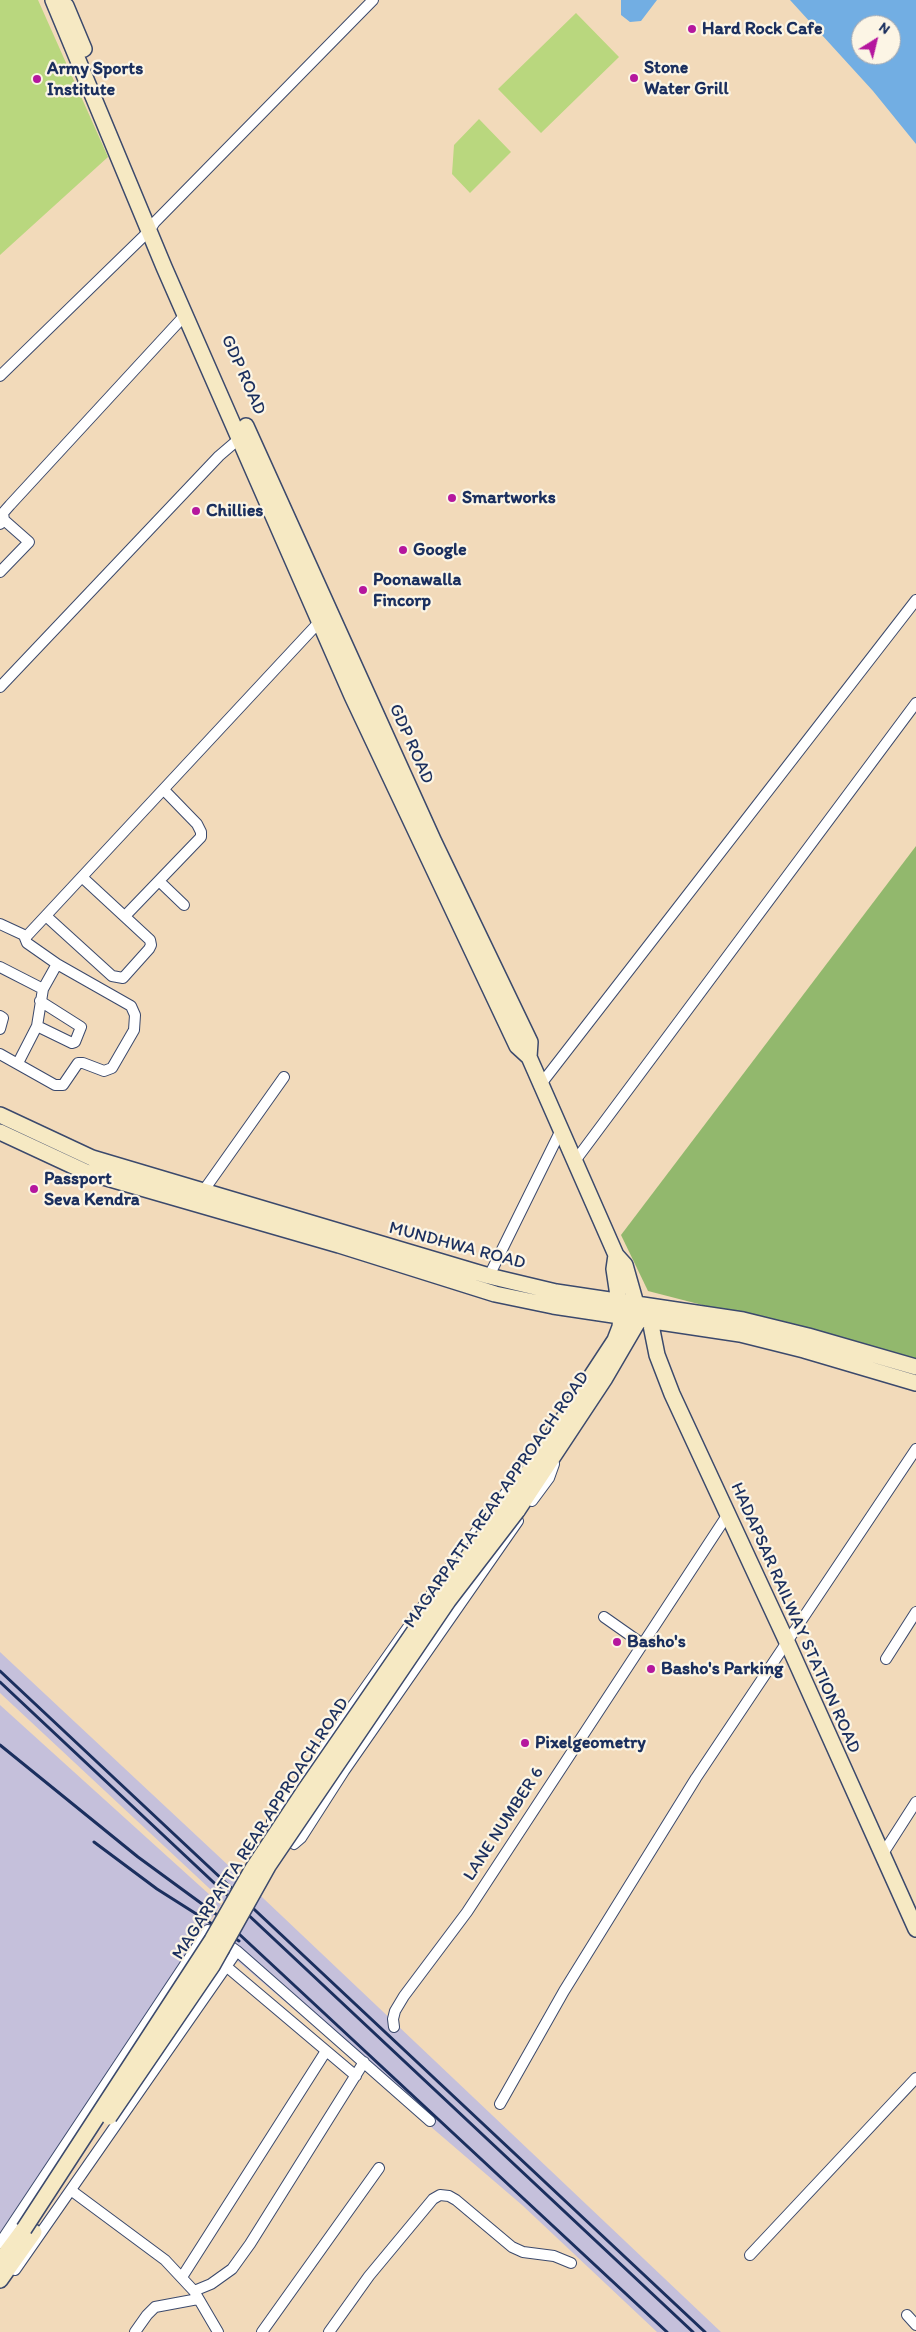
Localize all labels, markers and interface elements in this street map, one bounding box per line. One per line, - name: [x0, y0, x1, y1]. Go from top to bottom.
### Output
- north arrow: [851, 15, 901, 65]
- place label: Hard Rock Cafe: [702, 18, 822, 40]
- text: N: [876, 19, 893, 38]
- marker: Hard Rock Cafe: [686, 23, 698, 35]
- place label: Stone Water Grill: [644, 57, 729, 100]
- place label: Army Sports Institute: [47, 58, 143, 100]
- marker: Stone Water Grill: [628, 72, 640, 84]
- marker: Army Sports Institute: [31, 73, 43, 85]
- street label: GDP ROAD: [216, 332, 270, 418]
- place label: Smartworks: [462, 487, 556, 509]
- marker: Smartworks: [446, 492, 458, 504]
- place label: Chillies: [206, 500, 263, 522]
- marker: Chillies: [190, 505, 202, 517]
- place label: Google: [413, 539, 467, 561]
- marker: Google: [397, 544, 409, 556]
- place label: Poonawalla Fincorp: [373, 569, 461, 612]
- marker: Poonawalla Fincorp: [357, 584, 369, 596]
- street label: GDP ROAD: [384, 701, 438, 787]
- place label: Passport Seva Kendra: [44, 1168, 140, 1210]
- marker: Passport Seva Kendra: [28, 1183, 40, 1195]
- street label: MUNDHWA ROAD: [386, 1217, 528, 1275]
- street label: MAGARPATTA REAR APPROACH ROAD: [400, 1367, 594, 1633]
- street label: HADAPSAR RAILWAY STATION ROAD: [725, 1479, 865, 1757]
- place label: Basho's: [627, 1631, 686, 1653]
- marker: Basho's: [611, 1636, 623, 1648]
- place label: Basho's Parking: [661, 1658, 783, 1680]
- marker: Basho's Parking: [645, 1663, 657, 1675]
- street label: MAGARPATTA REAR APPROACH ROAD: [168, 1694, 354, 1964]
- place label: Pixelgeometry: [535, 1732, 646, 1754]
- marker: Pixelgeometry: [519, 1737, 531, 1749]
- street label: LANE NUMBER 6: [459, 1763, 549, 1885]

